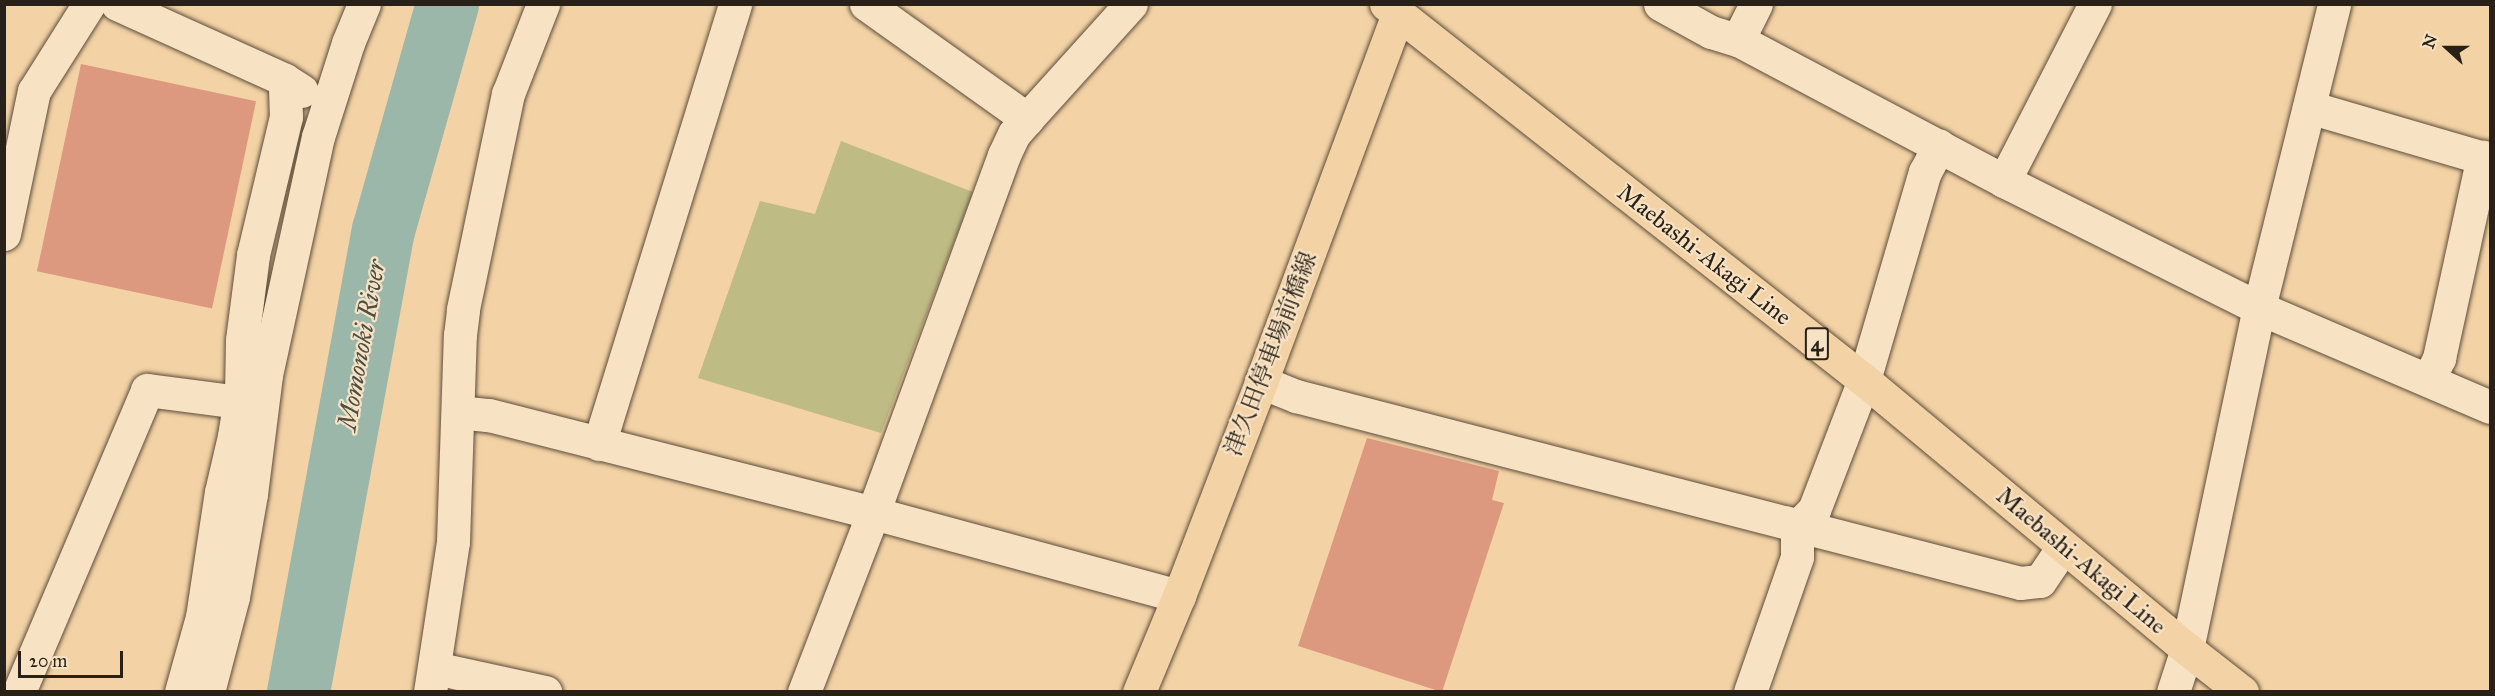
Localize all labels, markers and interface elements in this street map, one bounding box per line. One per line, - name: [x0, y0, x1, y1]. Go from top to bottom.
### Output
- north arrow: [2417, 18, 2477, 78]
- text: N: [2418, 32, 2441, 51]
- street label: Maebashi-Akagi Line: [1611, 178, 1797, 332]
- street label: 津久田停車場前橋線: [1219, 248, 1323, 460]
- water label: Momonoki River: [332, 257, 392, 433]
- road number: 4: [1804, 325, 1830, 363]
- street label: Maebashi-Akagi Line: [1990, 482, 2172, 640]
- scale bar: [21, 639, 126, 677]
- text: 20 m: [29, 650, 67, 672]

